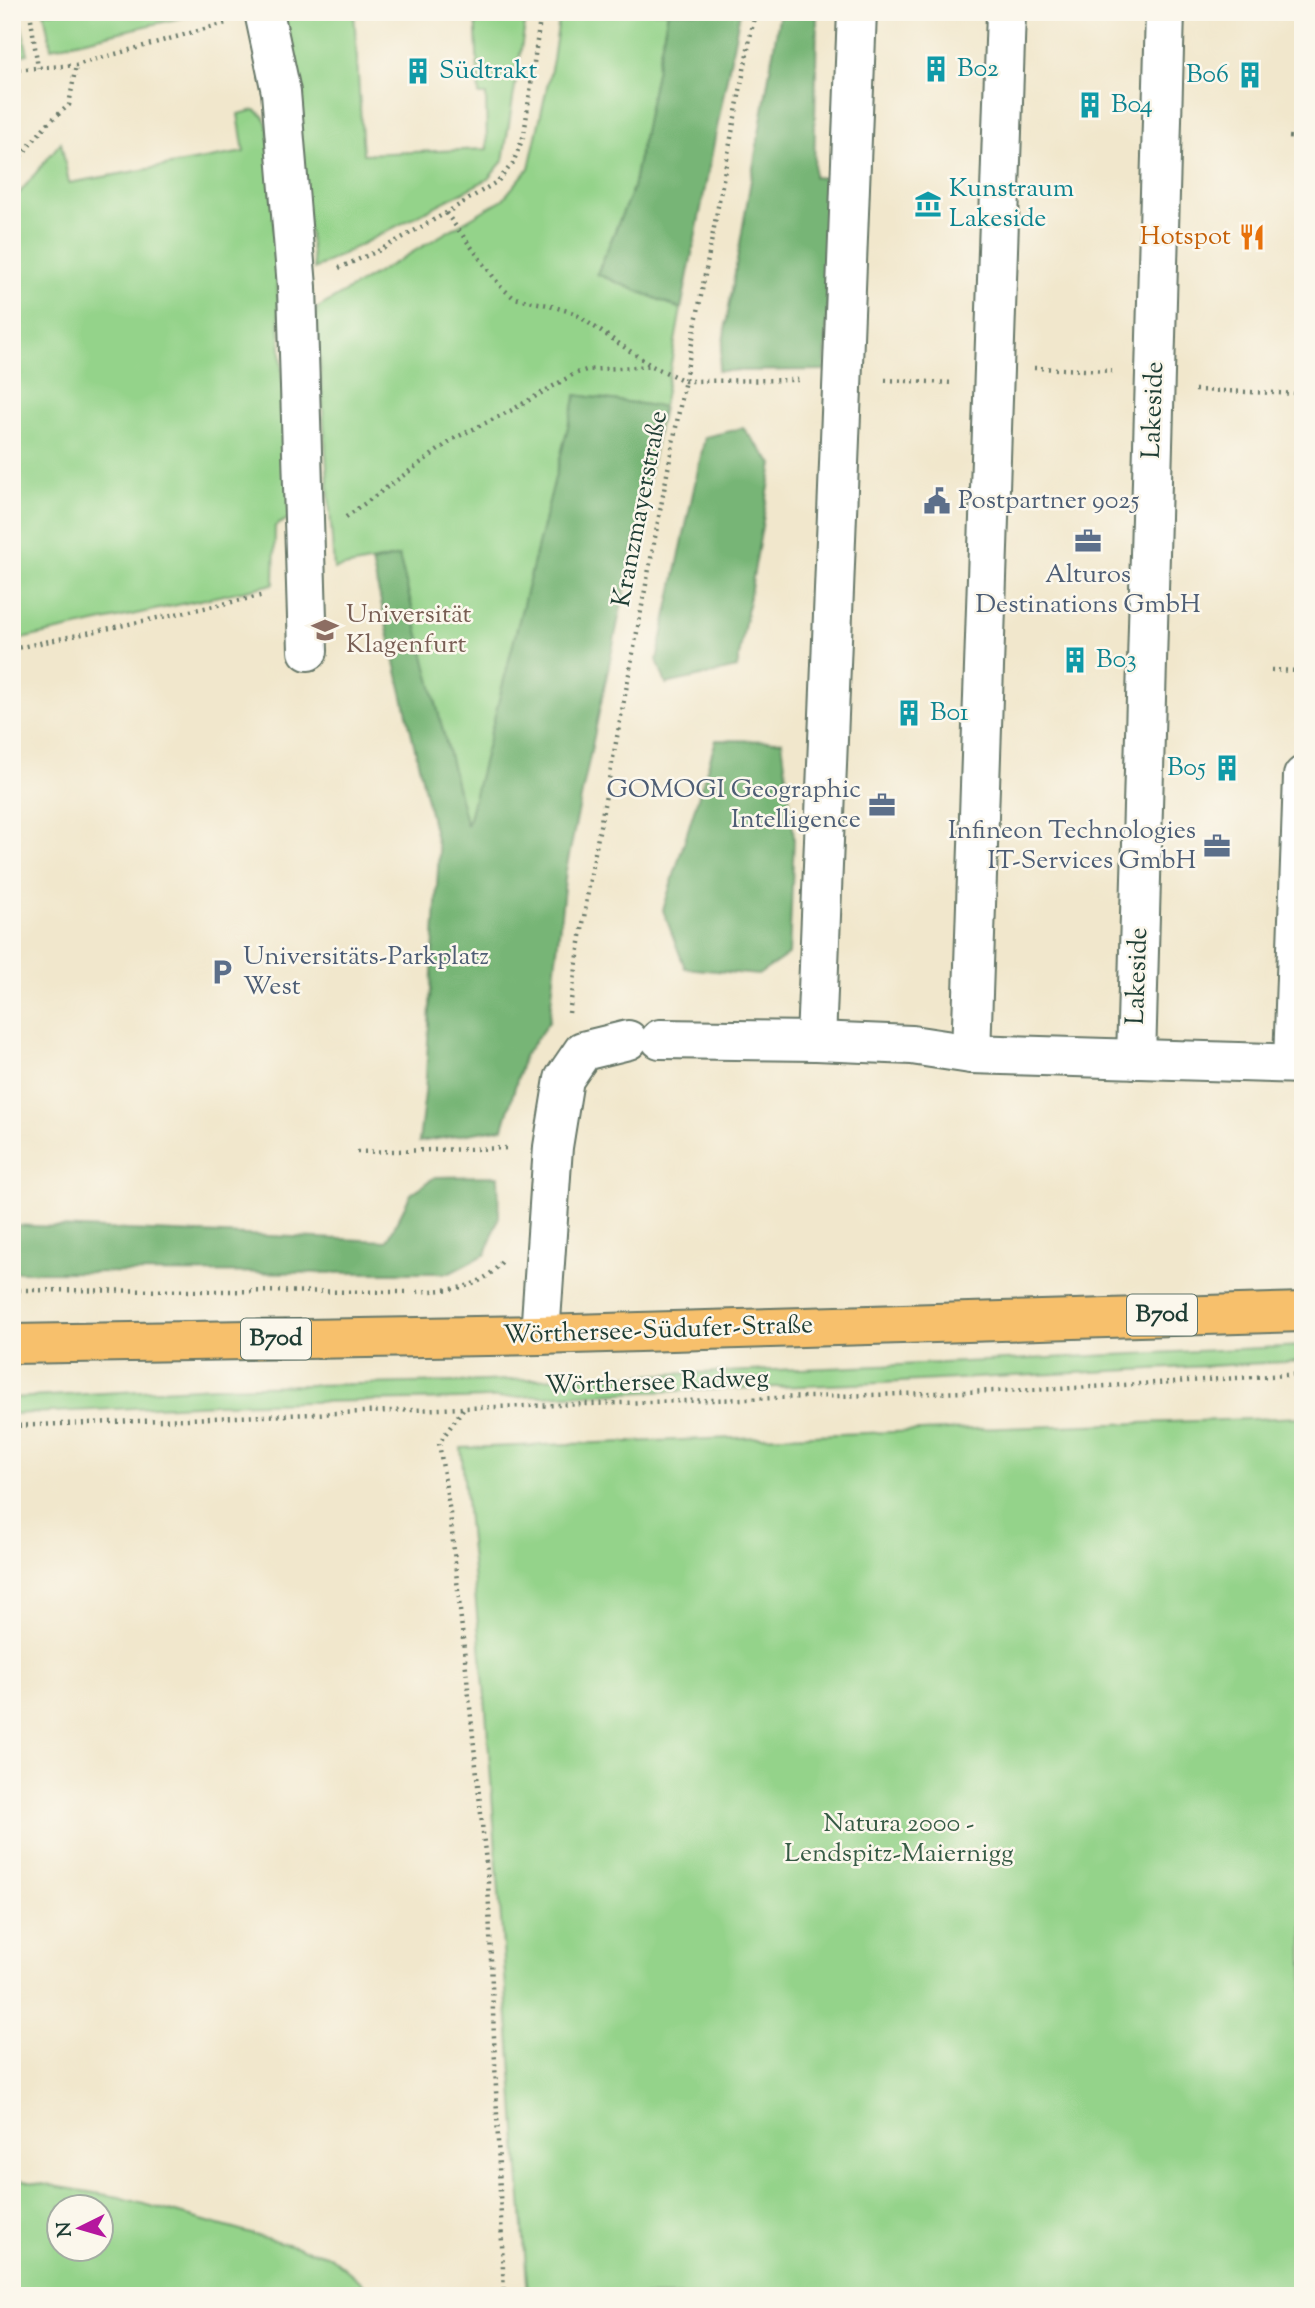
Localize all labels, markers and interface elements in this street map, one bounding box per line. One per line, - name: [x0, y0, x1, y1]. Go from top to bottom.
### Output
- place label: B02: [957, 51, 999, 88]
- place label: Südtrakt: [439, 53, 537, 90]
- building icon: B02: [921, 54, 951, 84]
- building icon: Südtrakt: [403, 56, 433, 86]
- place label: B06: [1186, 57, 1229, 94]
- building icon: B06: [1235, 60, 1265, 90]
- place label: B04: [1111, 87, 1153, 124]
- building icon: B04: [1075, 90, 1105, 120]
- place label: Kunstraum Lakeside: [949, 171, 1074, 238]
- museum icon: Kunstraum Lakeside: [913, 189, 943, 219]
- place label: Hotspot: [1140, 219, 1231, 256]
- restaurant icon: Hotspot: [1237, 222, 1267, 252]
- street label: Lakeside: [1134, 361, 1174, 459]
- street label: Kranzmayerstraße: [604, 408, 678, 610]
- place label: Postpartner 9025: [958, 483, 1139, 520]
- public building icon: Postpartner 9025: [922, 486, 952, 516]
- office icon: Alturos Destinations GmbH: [1073, 526, 1103, 556]
- place label: Alturos Destinations GmbH: [975, 557, 1201, 624]
- place label: Universität Klagenfurt: [346, 597, 472, 664]
- school or university icon: Universität Klagenfurt: [310, 615, 340, 645]
- place label: B03: [1096, 642, 1137, 679]
- building icon: B03: [1060, 645, 1090, 675]
- place label: B01: [930, 695, 969, 732]
- building icon: B01: [894, 698, 924, 728]
- place label: B05: [1167, 750, 1206, 787]
- building icon: B05: [1212, 753, 1242, 783]
- place label: GOMOGI Geographic Intelligence: [607, 772, 861, 839]
- office icon: GOMOGI Geographic Intelligence: [867, 790, 897, 820]
- place label: Infineon Technologies IT-Services GmbH: [948, 813, 1196, 880]
- office icon: Infineon Technologies IT-Services GmbH: [1202, 831, 1232, 861]
- street label: Lakeside: [1118, 927, 1158, 1025]
- place label: Universitäts-Parkplatz West: [243, 939, 489, 1006]
- parking icon: Universitäts-Parkplatz West: [207, 957, 237, 987]
- road number: B70d: [1127, 1294, 1197, 1336]
- street label: Wörthersee-Südufer-Straße: [502, 1307, 814, 1355]
- road number: B70d: [241, 1318, 311, 1359]
- street label: Wörthersee Radweg: [544, 1361, 770, 1405]
- park label: Natura 2000 - Lendspitz-Maiernigg: [784, 1806, 1014, 1873]
- north arrow: [46, 2192, 116, 2262]
- text: N: [51, 2221, 80, 2238]

